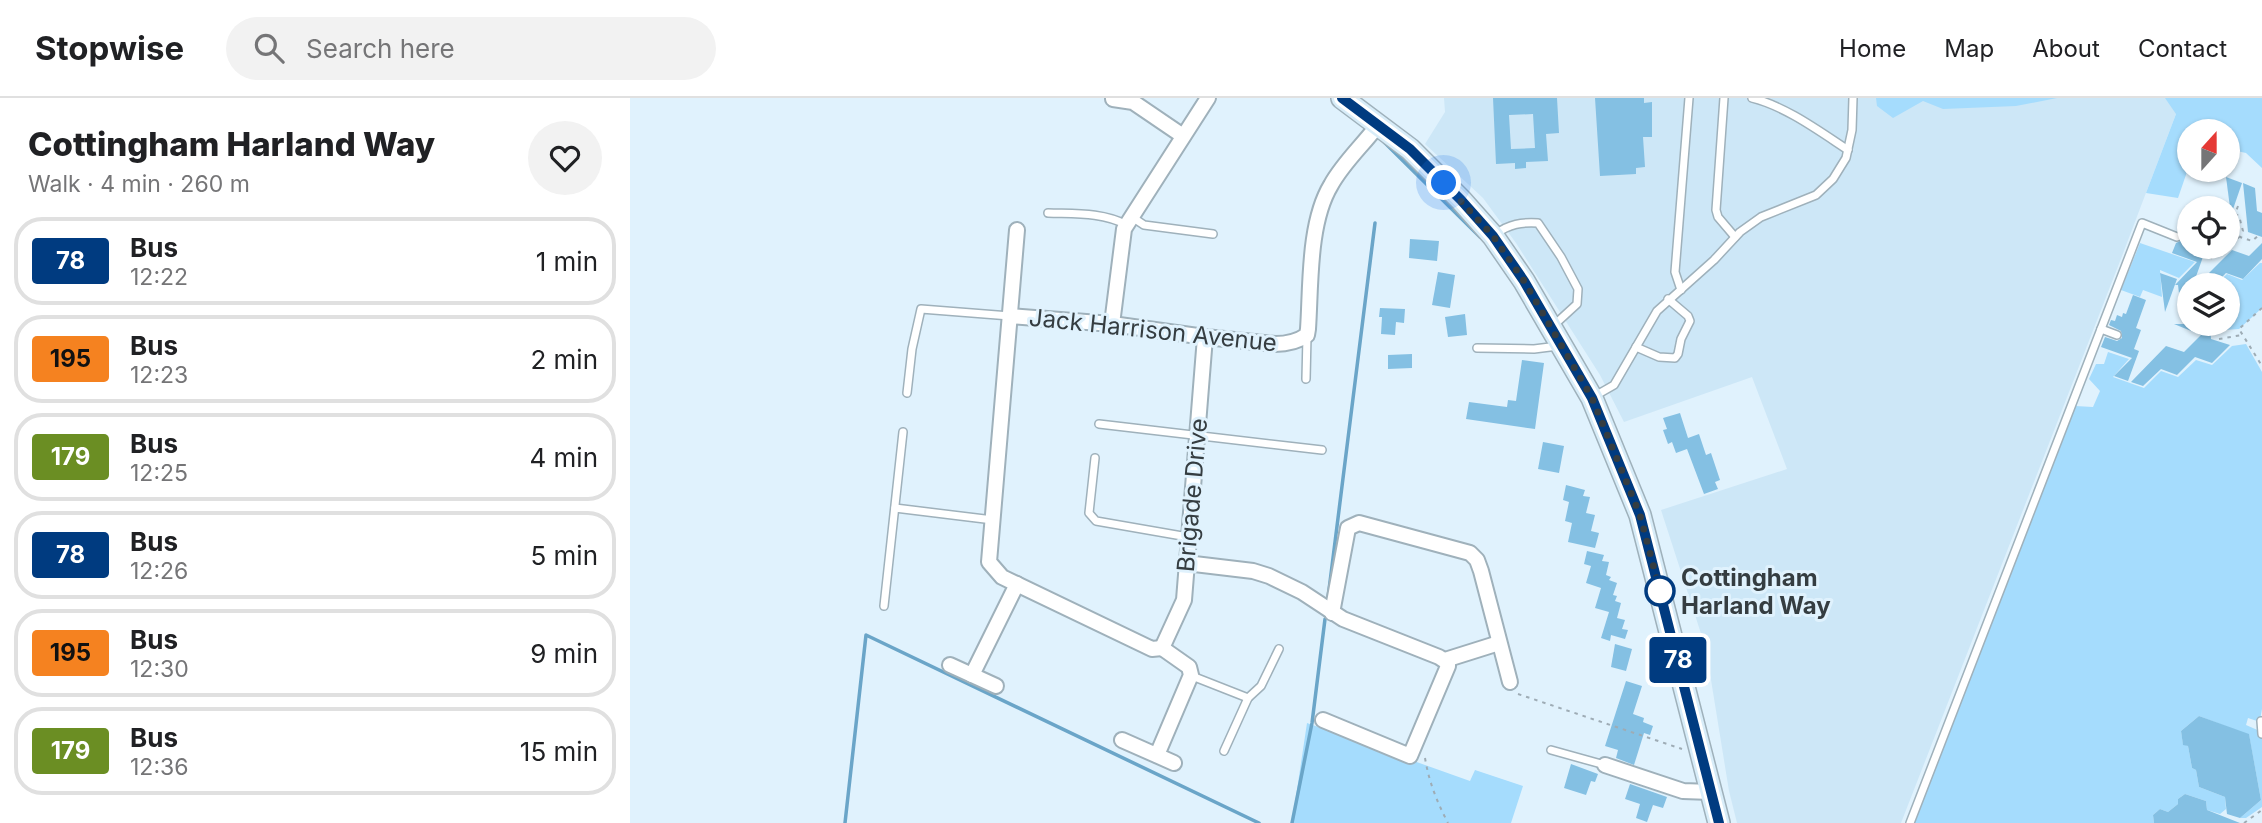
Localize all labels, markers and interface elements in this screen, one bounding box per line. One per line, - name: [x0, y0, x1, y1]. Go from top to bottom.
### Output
- search box: [226, 17, 716, 80]
- text: Stopwise: [35, 28, 184, 68]
- icon: search: [250, 29, 288, 67]
- text: Search here: [306, 33, 455, 64]
- text: Home: [1839, 34, 1906, 63]
- text: Map: [1944, 34, 1994, 63]
- text: About: [2032, 34, 2100, 63]
- text: Contact: [2138, 34, 2227, 63]
- north arrow: [2177, 119, 2240, 182]
- map controls: [2177, 119, 2240, 336]
- button: heart: [528, 121, 602, 195]
- text: Cottingham Harland Way: [28, 124, 435, 164]
- your location: [1426, 165, 1461, 200]
- text: Walk · 4 min · 260 m: [28, 170, 250, 198]
- button: locate: [2177, 196, 2240, 259]
- text: Bus: [130, 232, 178, 263]
- text: 78: [56, 246, 85, 275]
- text: 1 min: [536, 246, 598, 277]
- text: 12:22: [130, 263, 188, 291]
- button: layers: [2177, 273, 2240, 336]
- street label: Jack Harrison Avenue: [1028, 303, 1278, 357]
- text: Bus: [130, 330, 178, 361]
- text: 195: [50, 344, 91, 373]
- text: 2 min: [530, 344, 598, 375]
- text: 12:23: [130, 361, 188, 389]
- street label: Brigade Drive: [1171, 417, 1213, 573]
- text: Bus: [130, 428, 178, 459]
- text: 179: [51, 442, 90, 471]
- text: 4 min: [529, 442, 598, 473]
- text: 12:25: [130, 459, 188, 487]
- text: Bus: [130, 526, 178, 557]
- text: 78: [56, 540, 85, 569]
- text: 5 min: [530, 540, 598, 571]
- text: 12:26: [130, 557, 188, 585]
- place label: Cottingham Harland Way: [1681, 563, 1831, 620]
- marker: Cottingham Harland Way: [1645, 576, 1675, 606]
- text: Bus: [130, 624, 178, 655]
- line badge: 78: [1646, 637, 1710, 683]
- text: 195: [50, 638, 91, 667]
- text: 9 min: [530, 638, 598, 669]
- text: 78: [1663, 645, 1693, 674]
- text: 12:30: [130, 655, 189, 683]
- text: Bus: [130, 722, 178, 753]
- text: 179: [51, 736, 90, 765]
- text: 15 min: [520, 736, 598, 767]
- text: 12:36: [130, 753, 188, 781]

